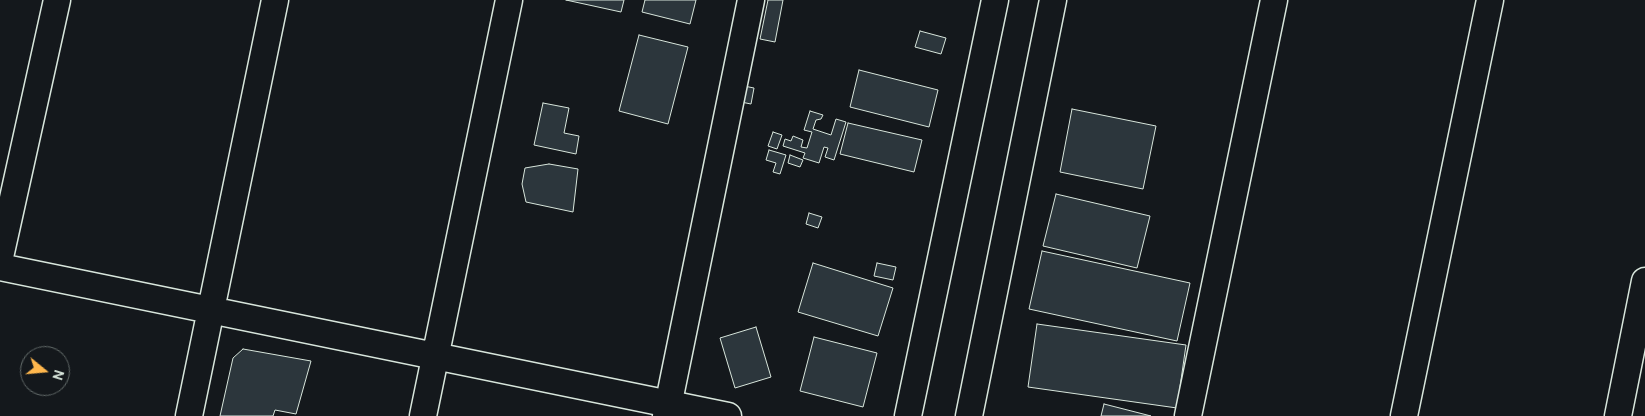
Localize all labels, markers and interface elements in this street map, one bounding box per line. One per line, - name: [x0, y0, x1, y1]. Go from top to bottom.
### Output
- north arrow: [20, 346, 70, 396]
- text: N: [48, 368, 68, 382]

